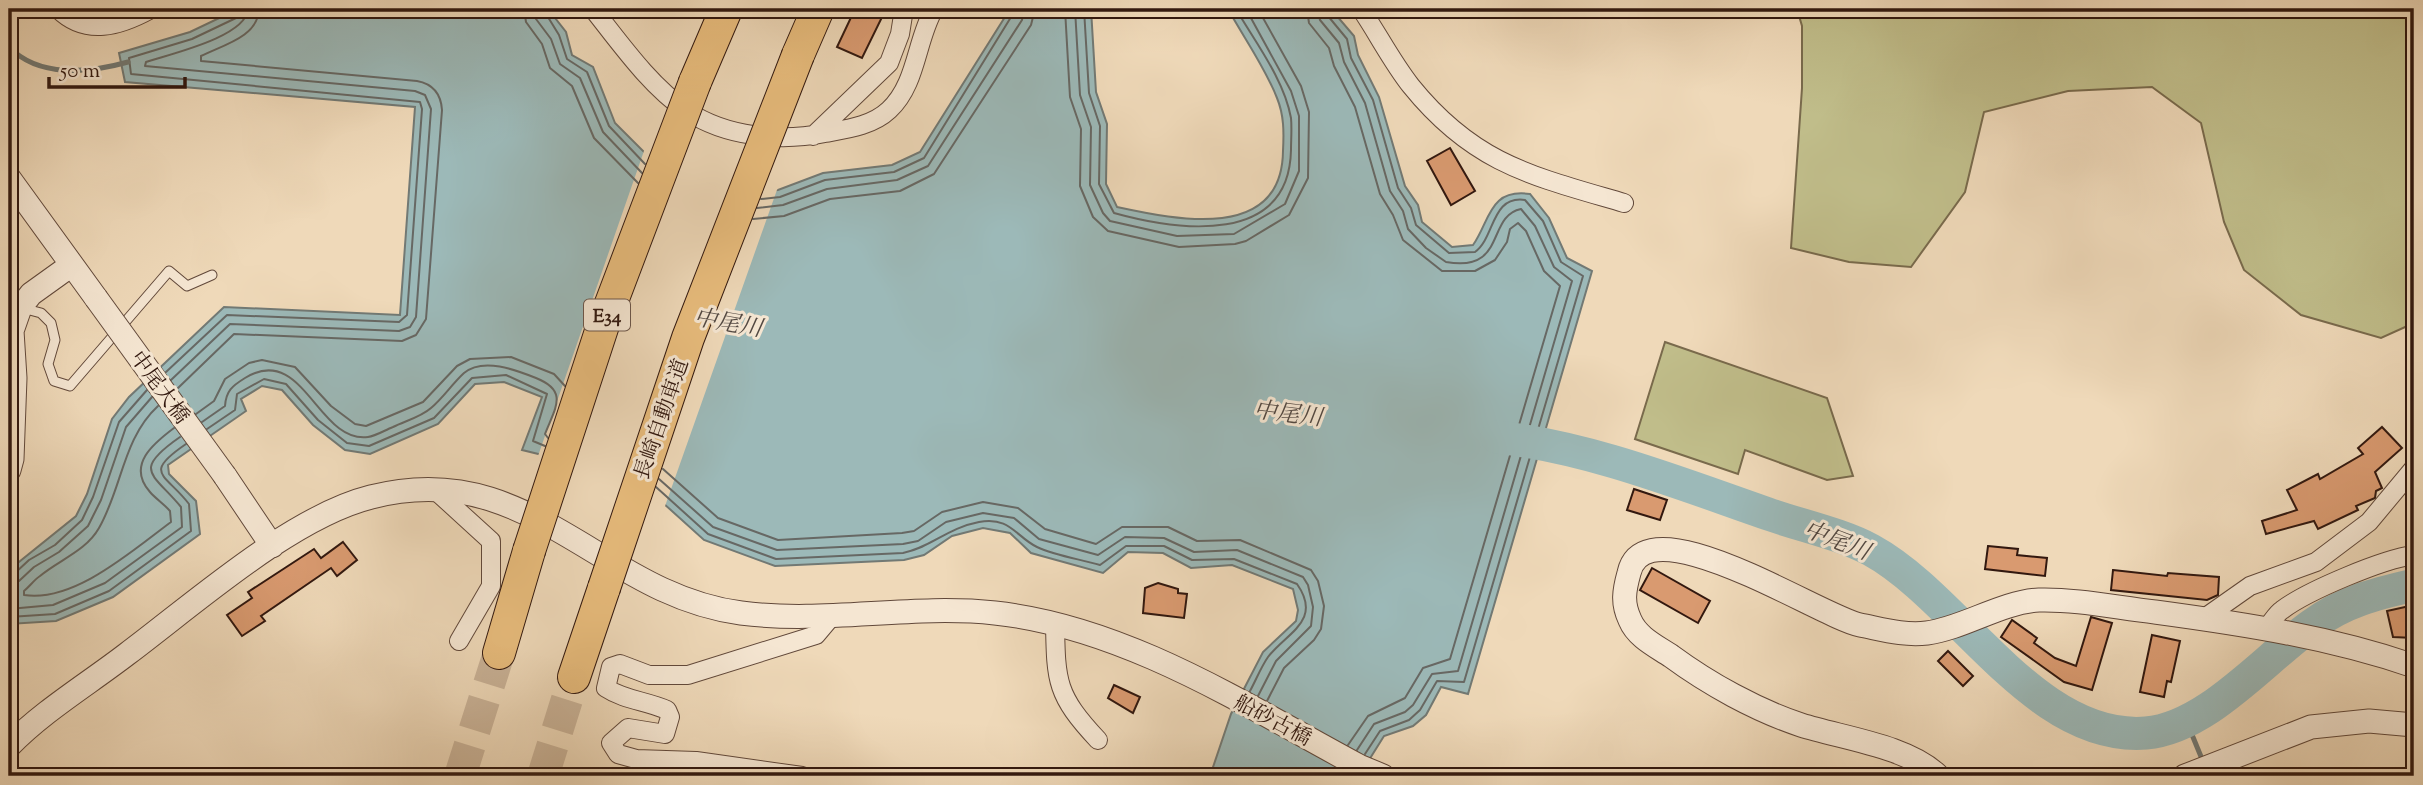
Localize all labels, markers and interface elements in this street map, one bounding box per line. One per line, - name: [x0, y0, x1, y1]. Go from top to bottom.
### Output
- scale bar: [49, 46, 186, 90]
- text: 50 m: [59, 57, 100, 87]
- road number: E34: [584, 300, 630, 330]
- water label: 中尾川: [691, 302, 767, 347]
- street label: 中尾大橋: [122, 345, 195, 431]
- street label: 長崎自動車道: [628, 355, 698, 484]
- water label: 中尾川: [1251, 395, 1327, 436]
- water label: 中尾川: [1798, 515, 1877, 571]
- street label: 船砂古橋: [1228, 689, 1316, 755]

